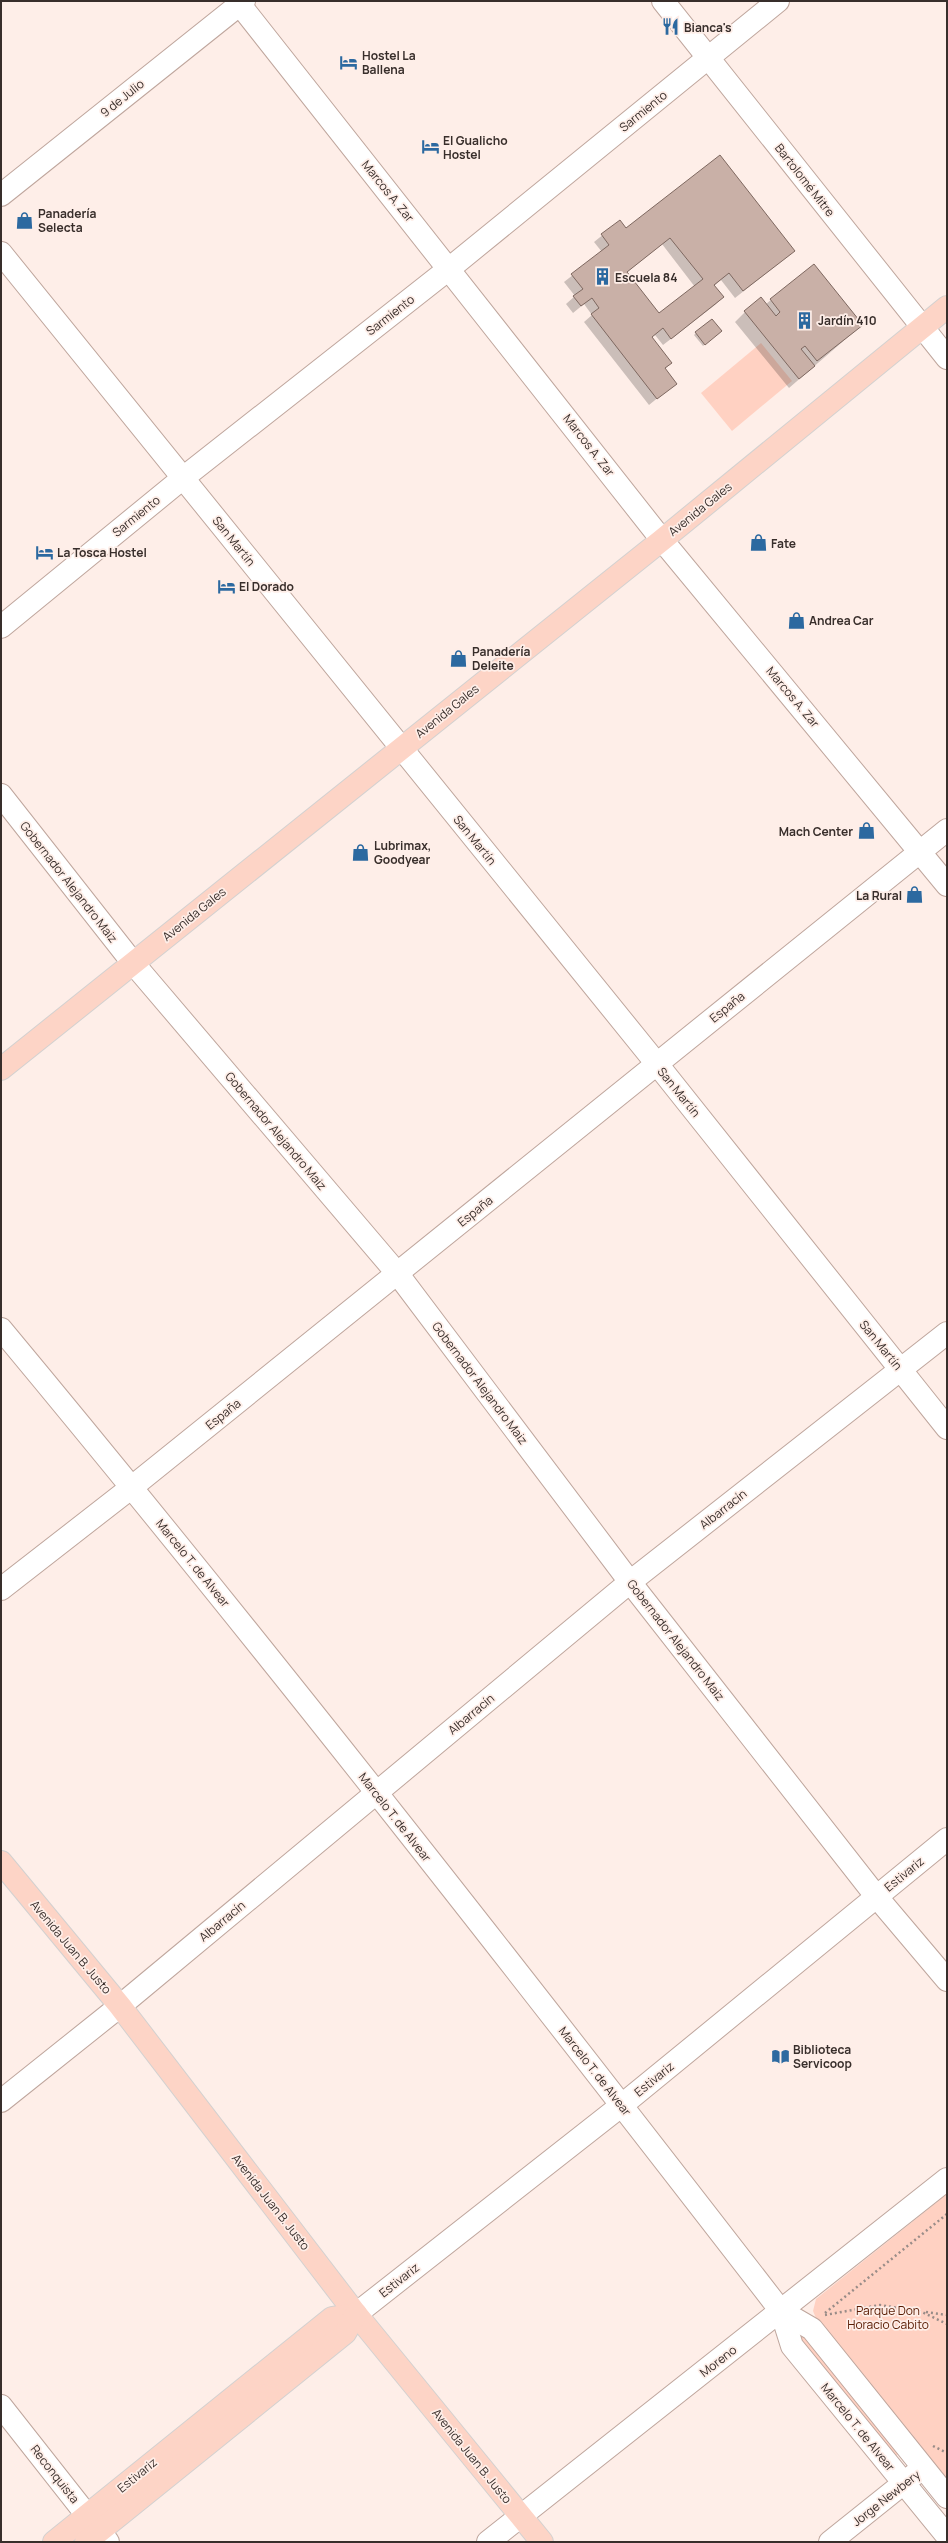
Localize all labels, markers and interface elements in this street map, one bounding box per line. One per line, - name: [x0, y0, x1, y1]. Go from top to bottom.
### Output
- restaurant icon: Bianca's: [661, 17, 681, 37]
- place label: Bianca's: [684, 19, 732, 36]
- place label: Hostel La Ballena: [362, 47, 416, 78]
- hotel icon: Hostel La Ballena: [339, 52, 359, 72]
- street label: 9 de Julio: [97, 75, 147, 121]
- street label: Sarmiento: [616, 86, 670, 136]
- place label: El Gualicho Hostel: [443, 132, 508, 163]
- hotel icon: El Gualicho Hostel: [420, 137, 440, 157]
- street label: Bartolomé Mitre: [771, 140, 839, 220]
- street label: Marcos A. Zar: [358, 157, 418, 226]
- place label: Panadería Selecta: [38, 205, 97, 236]
- shop icon: Panadería Selecta: [15, 210, 35, 230]
- building icon: Escuela 84: [592, 267, 612, 287]
- place label: Escuela 84: [615, 269, 678, 286]
- street label: Sarmiento: [362, 291, 418, 339]
- building icon: Jardín 410: [795, 310, 815, 330]
- place label: Jardín 410: [818, 312, 877, 329]
- street label: Marcos A. Zar: [559, 410, 619, 480]
- street label: Avenida Gales: [665, 478, 735, 540]
- street label: Sarmiento: [109, 491, 163, 541]
- street label: San Martín: [209, 513, 259, 569]
- shop icon: Fate: [748, 533, 768, 553]
- place label: Fate: [771, 535, 796, 552]
- hotel icon: La Tosca Hostel: [34, 542, 54, 562]
- place label: La Tosca Hostel: [57, 544, 147, 561]
- hotel icon: El Dorado: [216, 576, 236, 596]
- place label: El Dorado: [239, 578, 294, 595]
- shop icon: Andrea Car: [786, 610, 806, 630]
- place label: Andrea Car: [809, 612, 874, 629]
- place label: Panadería Deleite: [472, 643, 531, 674]
- shop icon: Panadería Deleite: [449, 648, 469, 668]
- street label: Marcos A. Zar: [763, 663, 824, 732]
- street label: Avenida Gales: [412, 680, 482, 742]
- street label: San Martín: [450, 812, 500, 868]
- street label: Gobernador Alejandro Maiz: [16, 818, 122, 946]
- shop icon: Mach Center: [856, 821, 876, 841]
- place label: Mach Center: [779, 823, 853, 840]
- place label: Lubrimax, Goodyear: [374, 837, 431, 868]
- shop icon: Lubrimax, Goodyear: [351, 842, 371, 862]
- street label: Avenida Gales: [159, 883, 229, 945]
- shop icon: La Rural: [905, 885, 925, 905]
- place label: La Rural: [856, 887, 902, 904]
- street label: España: [706, 988, 748, 1026]
- street label: San Martín: [654, 1064, 704, 1120]
- street label: Gobernador Alejandro Maiz: [221, 1068, 331, 1194]
- street label: España: [454, 1192, 496, 1230]
- street label: San Martín: [856, 1317, 906, 1373]
- street label: Gobernador Alejandro Maiz: [428, 1318, 532, 1448]
- street label: España: [202, 1395, 244, 1433]
- street label: Albarracín: [696, 1485, 750, 1533]
- street label: Marcelo T. de Alvear: [152, 1515, 234, 1611]
- street label: Gobernador Alejandro Maiz: [623, 1576, 729, 1704]
- street label: Albarracín: [444, 1690, 498, 1738]
- street label: Marcelo T. de Alvear: [355, 1769, 436, 1866]
- street label: Estivariz: [881, 1853, 927, 1895]
- street label: Avenida Juan B. Justo: [27, 1896, 115, 1998]
- street label: Albarracín: [195, 1897, 249, 1945]
- street label: Marcelo T. de Alvear: [555, 2023, 636, 2120]
- place label: Biblioteca Servicoop: [793, 2041, 852, 2072]
- library icon: Biblioteca Servicoop: [770, 2046, 790, 2066]
- street label: Estivariz: [631, 2058, 677, 2100]
- street label: Avenida Juan B. Justo: [228, 2150, 314, 2254]
- street label: Estivariz: [375, 2259, 423, 2301]
- park label: Parque Don Horacio Cabito: [847, 2302, 929, 2333]
- street label: Moreno: [696, 2341, 740, 2381]
- street label: Marcelo T. de Alvear: [817, 2379, 899, 2475]
- street label: Avenida Juan B. Justo: [428, 2405, 516, 2507]
- street label: Reconquista: [27, 2441, 83, 2507]
- street label: Estivariz: [114, 2454, 160, 2496]
- street label: Jorge Newbery: [848, 2466, 924, 2530]

